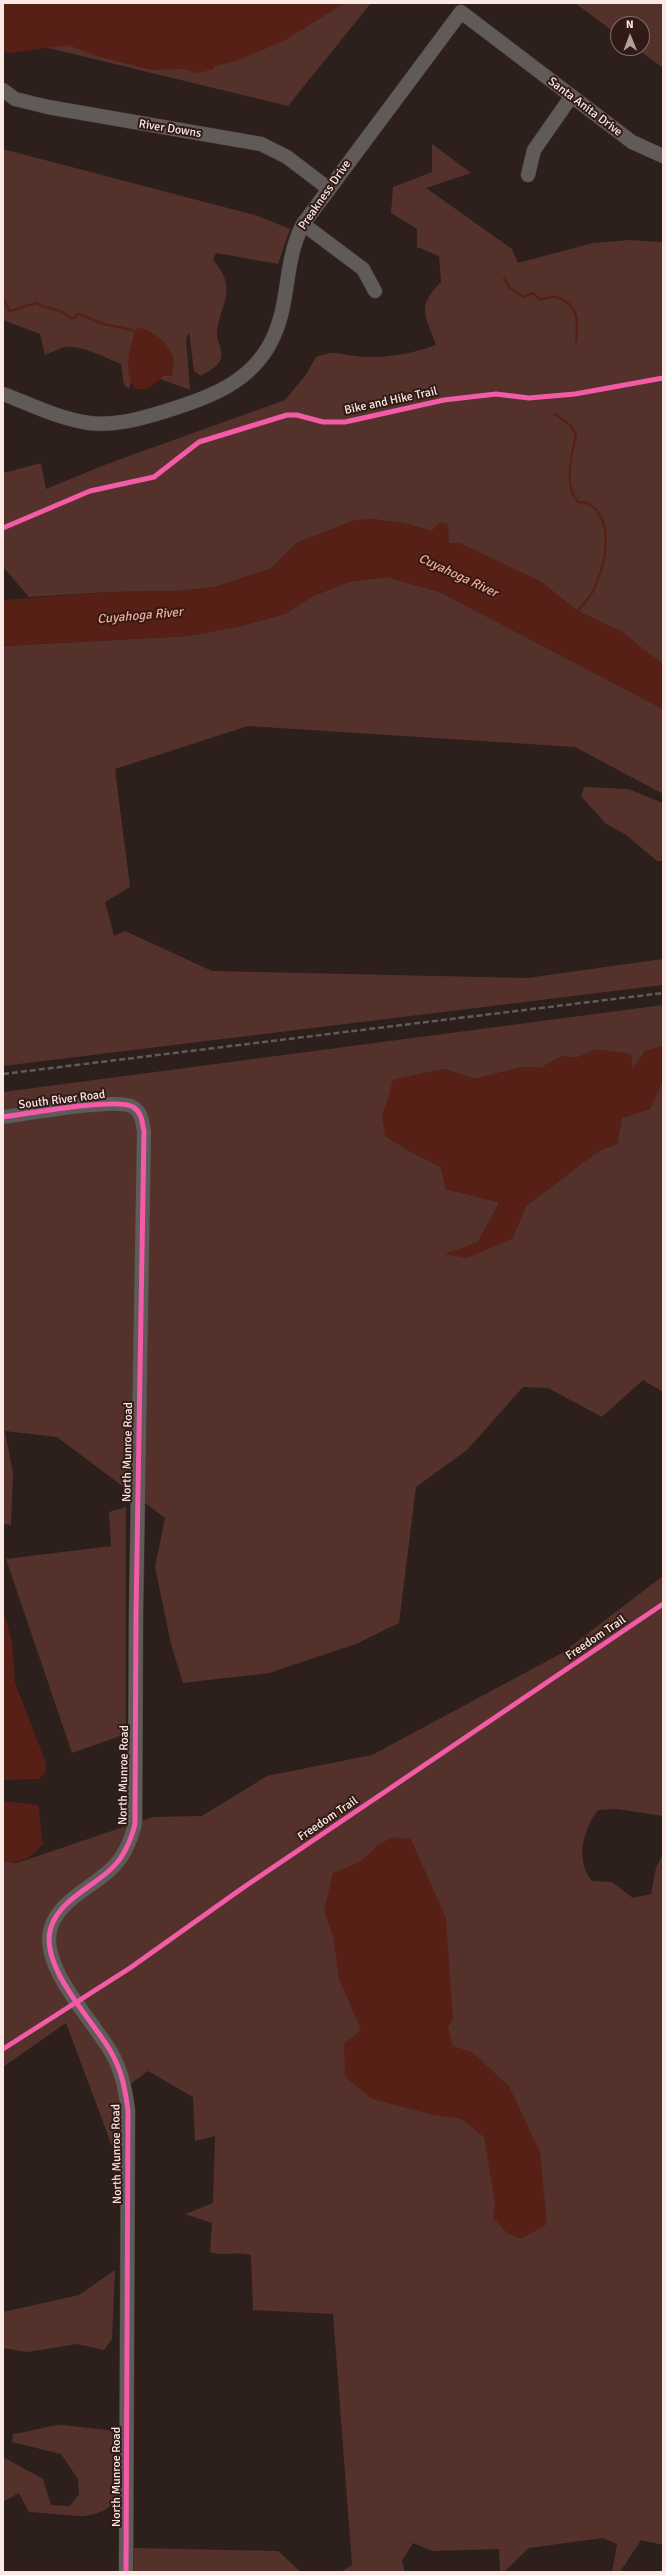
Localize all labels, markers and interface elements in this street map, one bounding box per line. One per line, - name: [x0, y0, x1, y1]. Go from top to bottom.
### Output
- north arrow: [610, 16, 650, 56]
- text: N: [626, 18, 634, 31]
- street label: Santa Anita Drive: [545, 74, 625, 140]
- street label: River Downs: [138, 117, 202, 141]
- street label: Preakness Drive: [296, 158, 354, 232]
- street label: Bike and Hike Trail: [343, 384, 439, 418]
- water label: Cuyahoga River: [416, 551, 500, 601]
- water label: Cuyahoga River: [97, 604, 183, 628]
- street label: South River Road: [18, 1088, 106, 1112]
- street label: North Munroe Road: [120, 1402, 136, 1502]
- street label: Freedom Trail: [563, 1613, 629, 1663]
- street label: North Munroe Road: [116, 1725, 132, 1825]
- street label: Freedom Trail: [295, 1794, 361, 1844]
- street label: North Munroe Road: [109, 2104, 125, 2204]
- street label: North Munroe Road: [110, 2427, 124, 2527]

